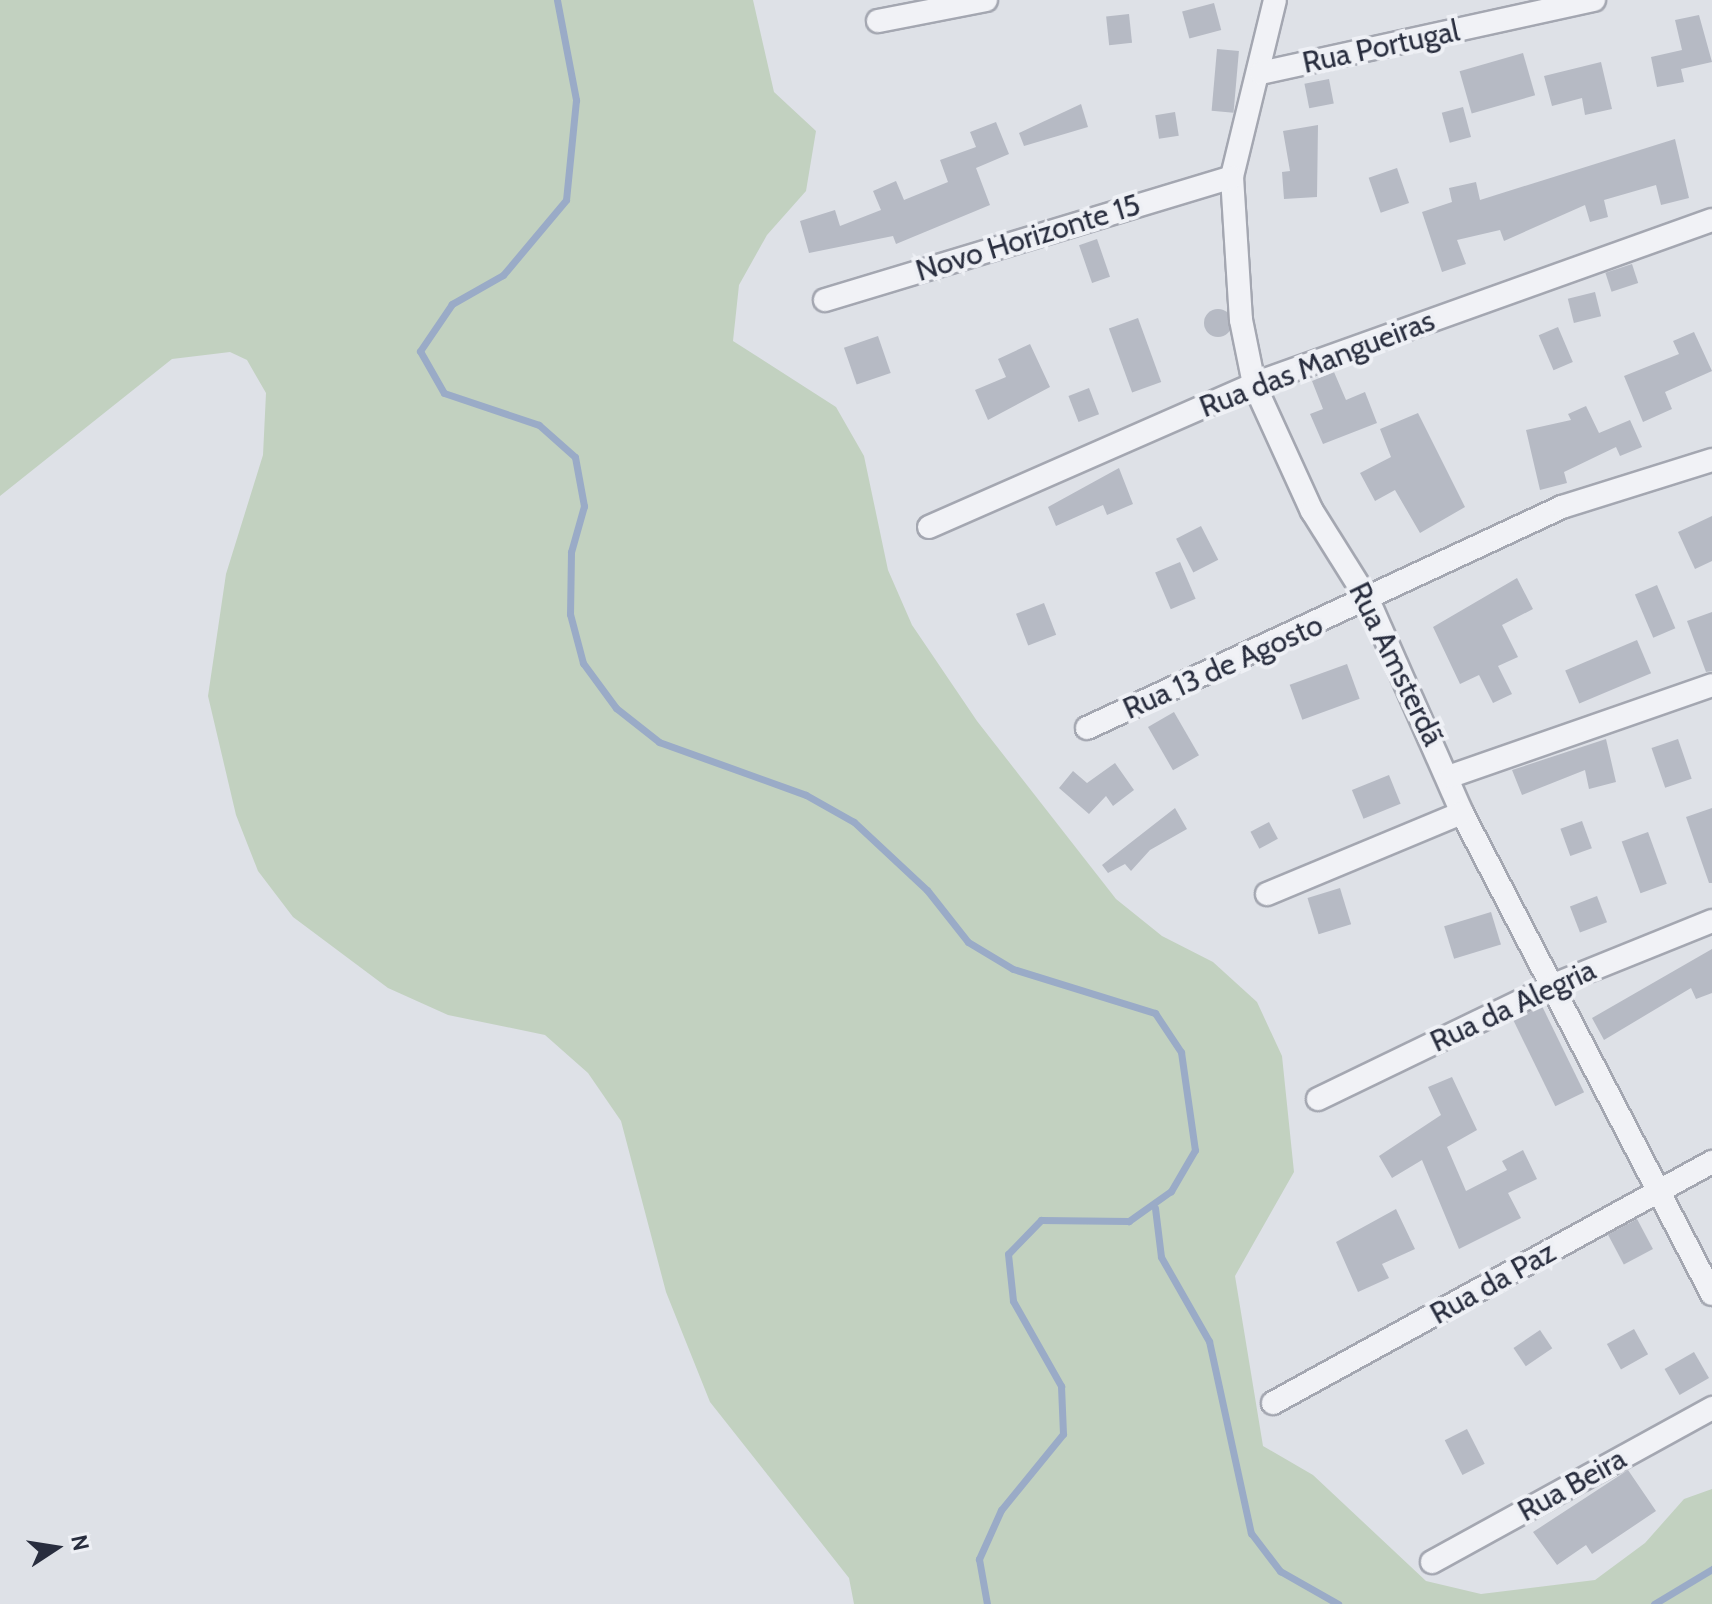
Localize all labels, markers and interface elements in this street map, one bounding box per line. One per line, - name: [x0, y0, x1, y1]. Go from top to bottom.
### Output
- street label: Rua Portugal: [1299, 13, 1463, 81]
- street label: Novo Horizonte 15: [911, 187, 1145, 289]
- street label: Rua das Mangueiras: [1194, 303, 1440, 425]
- street label: Rua Amsterdã: [1341, 576, 1451, 752]
- street label: Rua 13 de Agosto: [1118, 607, 1328, 727]
- street label: Rua da Alegria: [1425, 952, 1601, 1060]
- street label: Rua da Paz: [1424, 1234, 1562, 1332]
- street label: Rua Beira: [1512, 1441, 1632, 1529]
- north arrow: [16, 1508, 96, 1588]
- text: N: [65, 1532, 95, 1553]

